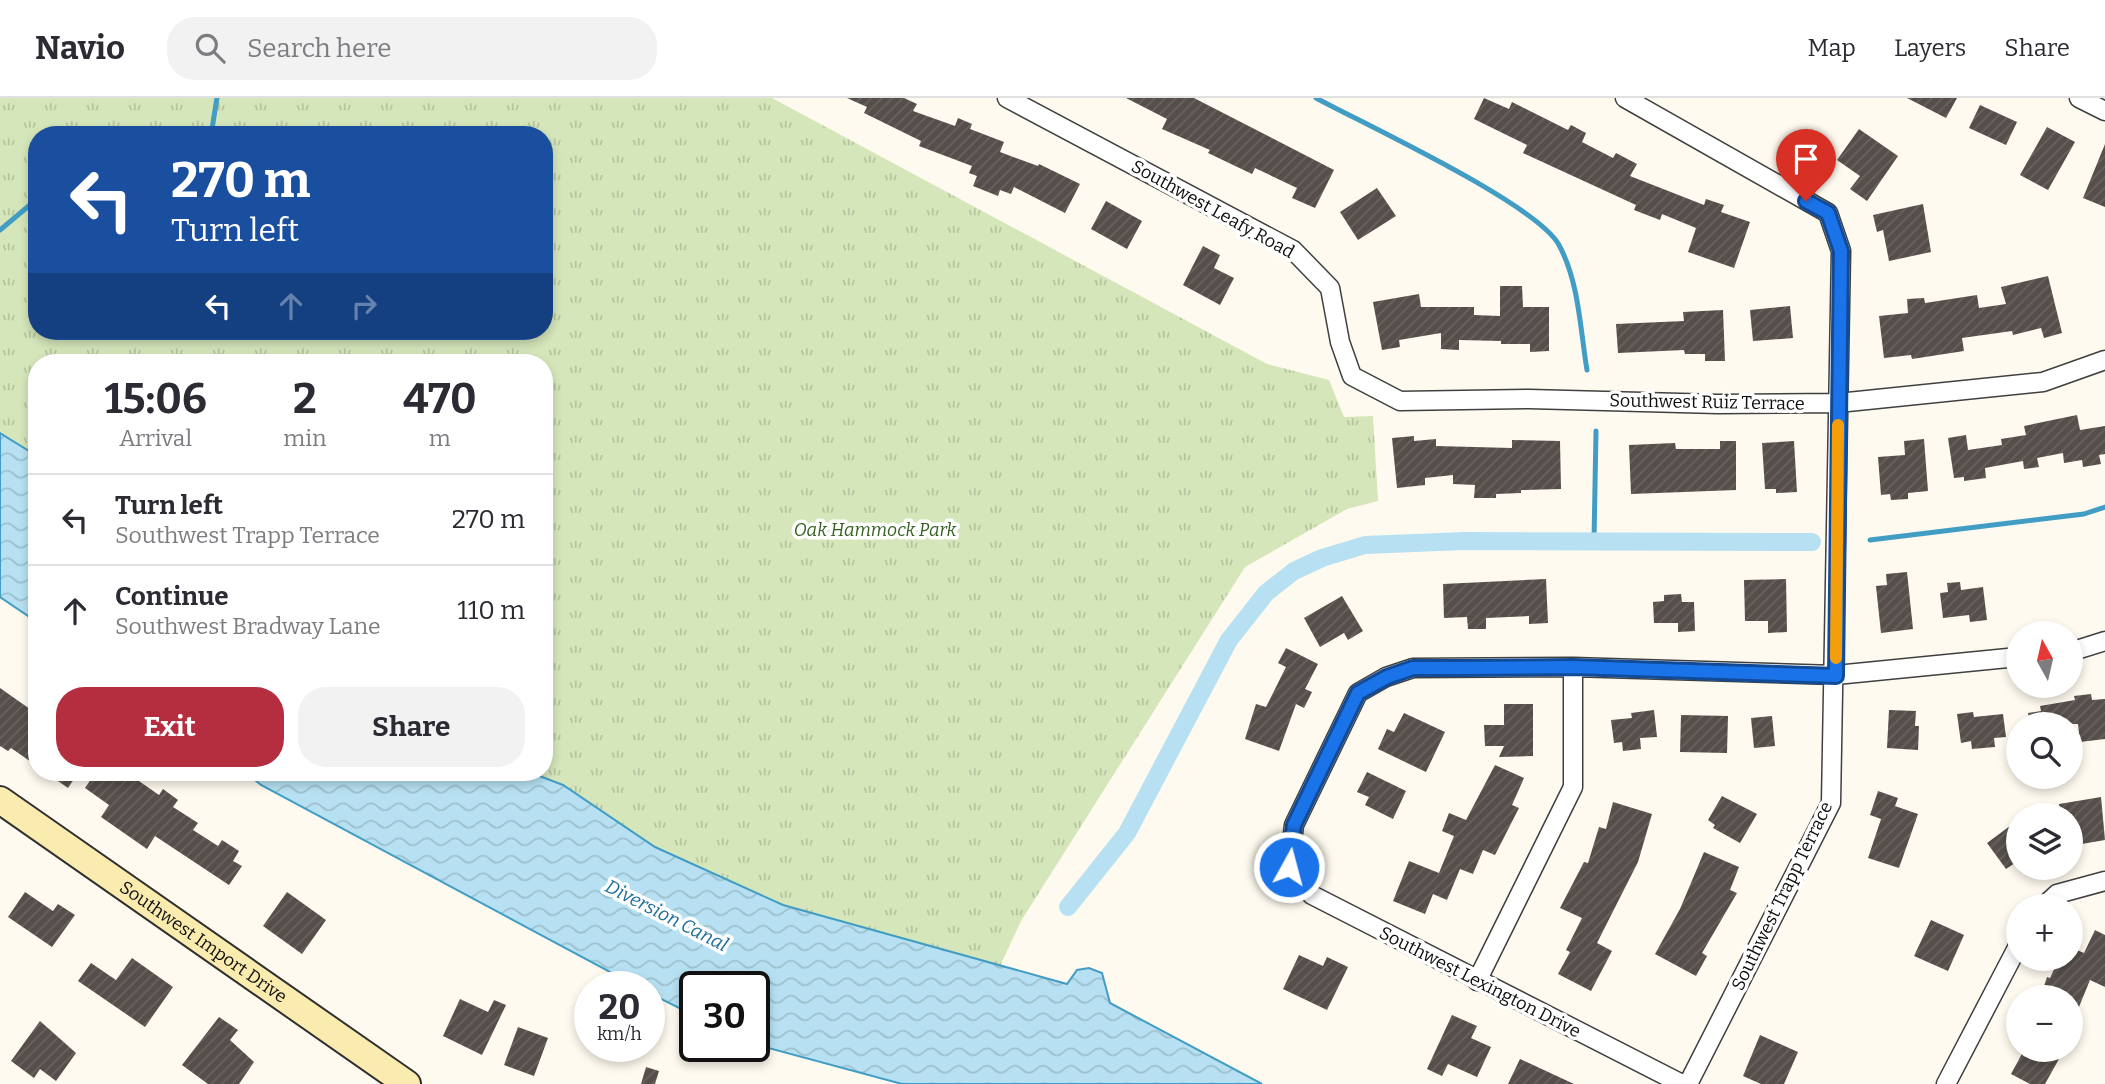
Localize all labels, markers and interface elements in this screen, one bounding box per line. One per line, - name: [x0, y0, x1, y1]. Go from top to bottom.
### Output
- search box: [167, 17, 657, 80]
- text: Navio: [35, 28, 125, 68]
- icon: search: [191, 29, 229, 67]
- text: Search here: [247, 33, 391, 64]
- text: Map: [1808, 34, 1856, 62]
- text: Layers: [1894, 34, 1966, 62]
- text: Share: [2004, 34, 2070, 62]
- pin: [1776, 129, 1836, 201]
- icon: arrive: [1787, 140, 1825, 178]
- text: 270 m: [171, 151, 311, 210]
- icon: left: [56, 154, 147, 245]
- street label: Southwest Leafy Road: [1128, 155, 1299, 263]
- text: Turn left: [171, 211, 299, 249]
- icon: left: [199, 287, 237, 325]
- icon: ahead: [272, 287, 310, 325]
- icon: right: [345, 287, 383, 325]
- text: 15:06: [104, 374, 207, 424]
- text: 2: [293, 374, 317, 424]
- text: 470: [403, 374, 477, 424]
- street label: Southwest Ruiz Terrace: [1609, 389, 1805, 415]
- text: Arrival: [119, 424, 192, 452]
- text: min: [283, 424, 327, 452]
- text: m: [429, 424, 451, 452]
- text: Turn left: [115, 490, 223, 521]
- icon: left: [56, 501, 94, 539]
- text: 270 m: [452, 504, 525, 535]
- park label: Oak Hammock Park: [794, 519, 957, 541]
- text: Southwest Trapp Terrace: [115, 521, 380, 549]
- text: Continue: [115, 581, 229, 612]
- icon: ahead: [56, 592, 94, 630]
- text: 110 m: [457, 595, 525, 626]
- text: Southwest Bradway Lane: [115, 612, 381, 640]
- north arrow: [2006, 621, 2082, 698]
- map controls: [2006, 621, 2083, 1062]
- button: Exit: [56, 687, 284, 767]
- button: Share: [298, 687, 525, 767]
- button: search: [2006, 712, 2083, 789]
- street label: Southwest Trapp Terrace: [1727, 798, 1837, 994]
- button: layers: [2006, 803, 2083, 880]
- position arrow: [1252, 830, 1326, 904]
- water label: Diversion Canal: [601, 875, 732, 956]
- street label: Southwest Import Drive: [115, 876, 291, 1008]
- button: +: [2006, 894, 2083, 971]
- street label: Southwest Lexington Drive: [1376, 922, 1584, 1042]
- speed limit sign: 30: [679, 971, 770, 1062]
- button: −: [2006, 985, 2083, 1062]
- text: 20: [599, 986, 640, 1028]
- text: km/h: [597, 1023, 642, 1045]

